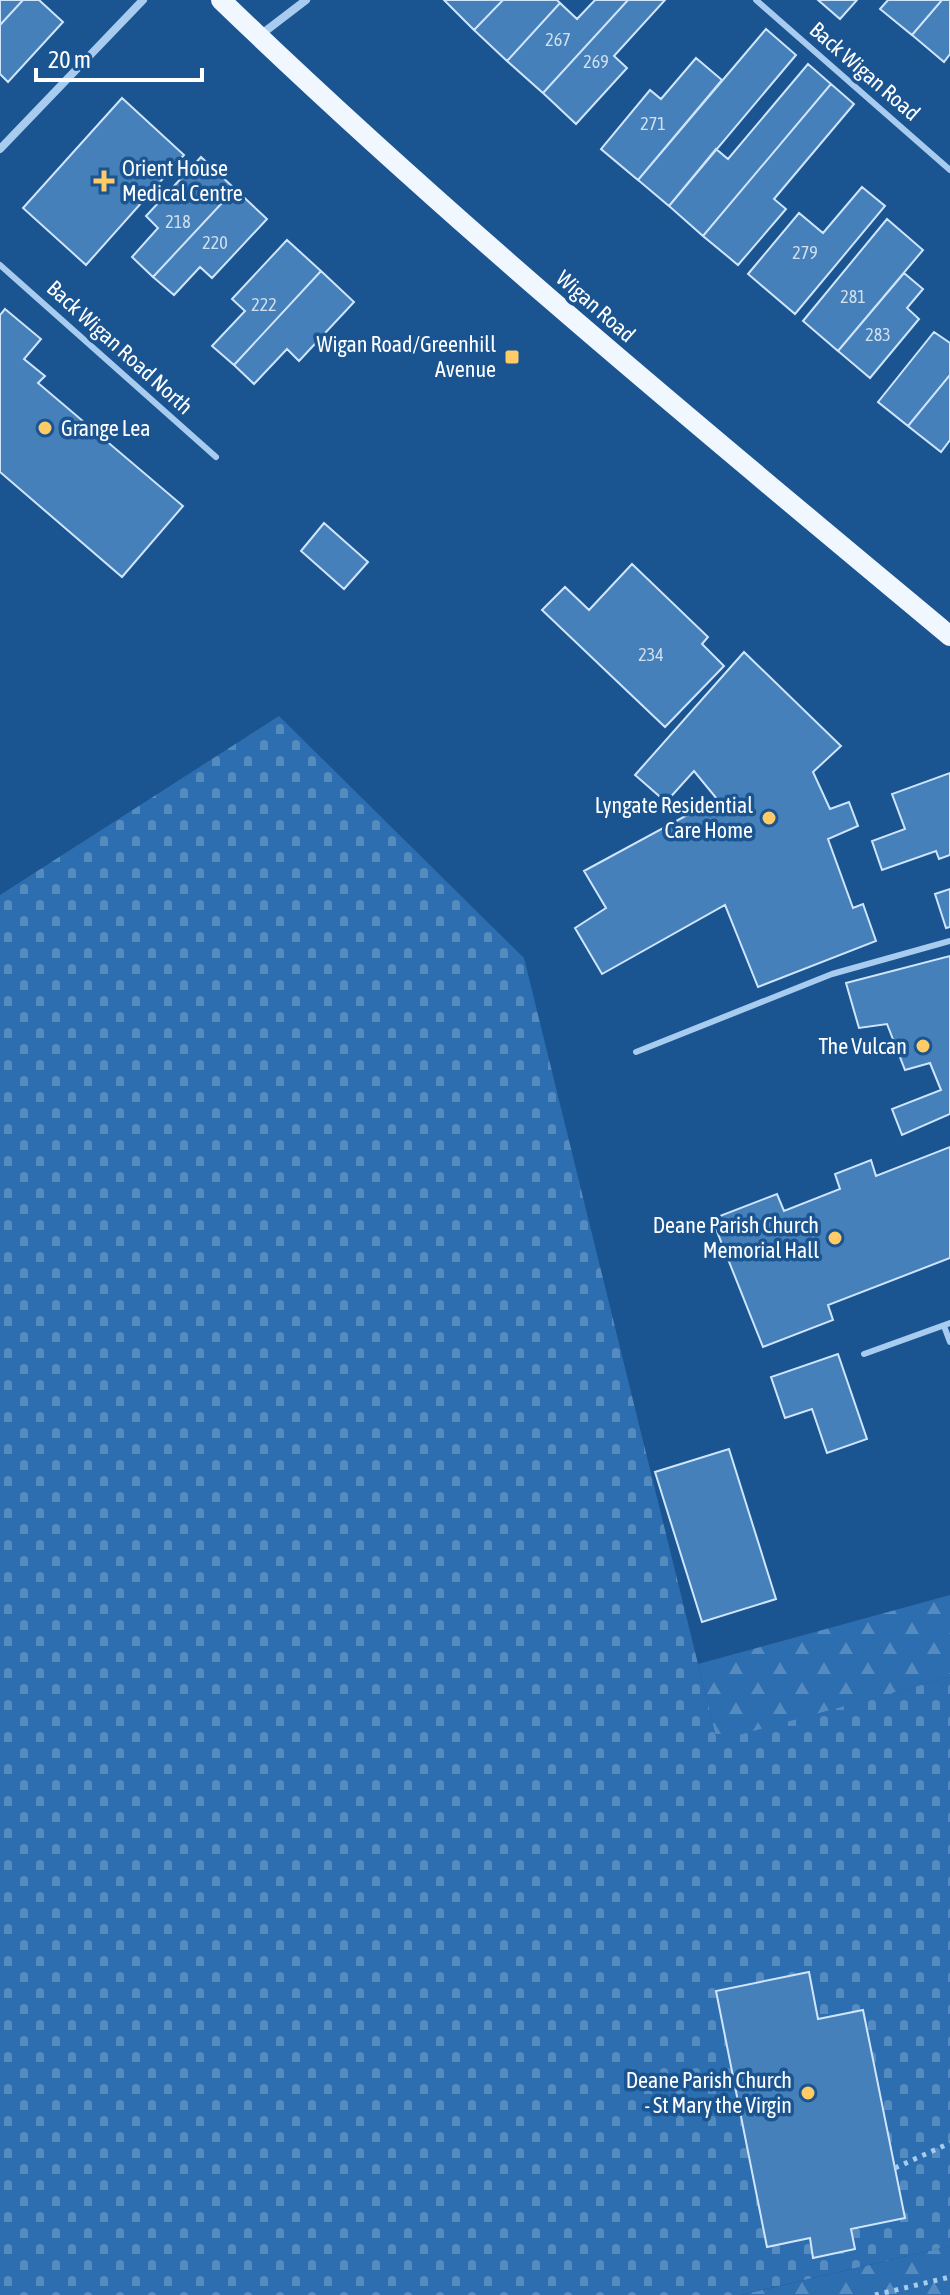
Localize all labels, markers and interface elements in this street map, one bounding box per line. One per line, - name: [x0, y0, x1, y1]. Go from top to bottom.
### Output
- street label: Back Wigan Road: [805, 16, 925, 126]
- house number: 267: [545, 29, 571, 50]
- scale bar: [36, 32, 202, 82]
- text: 20 m: [48, 46, 91, 73]
- house number: 269: [583, 51, 609, 72]
- house number: 271: [640, 113, 666, 134]
- place label: Orient House Medical Centre: [122, 155, 243, 206]
- marker: Orient House Medical Centre: [93, 170, 115, 192]
- house number: 218: [165, 211, 191, 232]
- house number: 220: [202, 232, 228, 253]
- house number: 279: [792, 242, 818, 263]
- street label: Wigan Road: [551, 265, 641, 347]
- street label: Back Wigan Road North: [42, 275, 198, 419]
- house number: 281: [840, 286, 866, 307]
- house number: 222: [251, 294, 277, 315]
- house number: 283: [865, 324, 891, 345]
- place label: Wigan Road/Greenhill Avenue: [317, 331, 496, 382]
- marker: Wigan Road/Greenhill Avenue: [503, 348, 521, 366]
- place label: Grange Lea: [61, 415, 150, 441]
- marker: Grange Lea: [36, 419, 54, 437]
- house number: 234: [638, 644, 664, 665]
- place label: Lyngate Residential Care Home: [595, 792, 753, 843]
- marker: Lyngate Residential Care Home: [760, 809, 778, 827]
- place label: The Vulcan: [818, 1033, 907, 1059]
- marker: The Vulcan: [914, 1037, 932, 1055]
- place label: Deane Parish Church Memorial Hall: [653, 1212, 819, 1263]
- marker: Deane Parish Church Memorial Hall: [826, 1229, 844, 1247]
- place label: Deane Parish Church - St Mary the Virgin: [626, 2067, 792, 2118]
- marker: Deane Parish Church - St Mary the Virgin: [799, 2084, 817, 2102]

